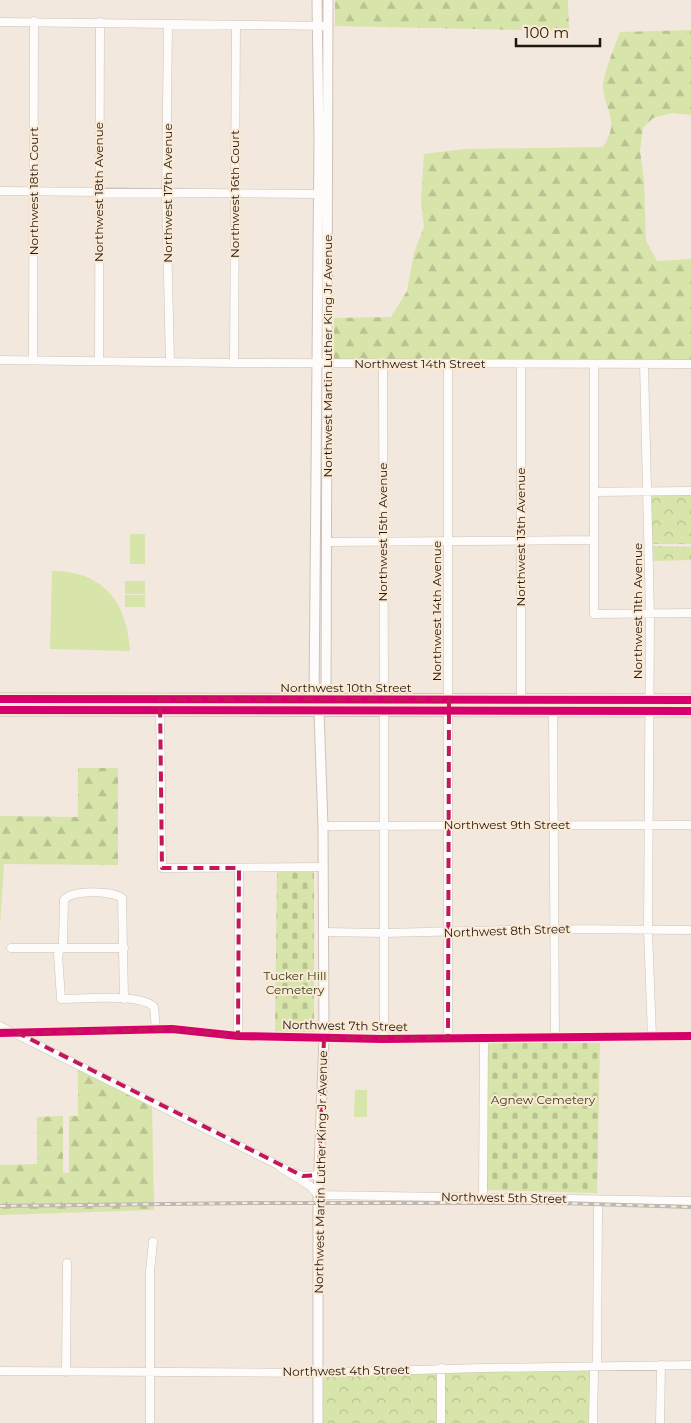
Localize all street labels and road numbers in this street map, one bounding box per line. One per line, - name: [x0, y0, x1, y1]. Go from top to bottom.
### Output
- street label: Northwest 18th Avenue: [91, 122, 106, 262]
- street label: Northwest 17th Avenue: [160, 123, 175, 263]
- street label: Northwest 18th Court: [26, 127, 41, 255]
- street label: Northwest 16th Court: [227, 130, 242, 258]
- street label: Northwest Martin Luther King Jr Avenue: [320, 234, 335, 478]
- street label: Northwest 14th Street: [354, 356, 486, 371]
- street label: Northwest 15th Avenue: [375, 462, 390, 602]
- street label: Northwest 13th Avenue: [513, 467, 528, 607]
- street label: Northwest 14th Avenue: [429, 541, 444, 681]
- street label: Northwest 11th Avenue: [630, 543, 645, 679]
- street label: Northwest 10th Street: [280, 680, 412, 695]
- street label: Northwest 9th Street: [444, 817, 570, 832]
- street label: Northwest 8th Street: [443, 921, 571, 940]
- street label: Northwest 7th Street: [282, 1017, 408, 1034]
- street label: Northwest Martin Luther King Jr Avenue: [311, 1050, 330, 1294]
- street label: Northwest 5th Street: [441, 1189, 567, 1206]
- street label: Northwest 4th Street: [282, 1362, 410, 1379]

